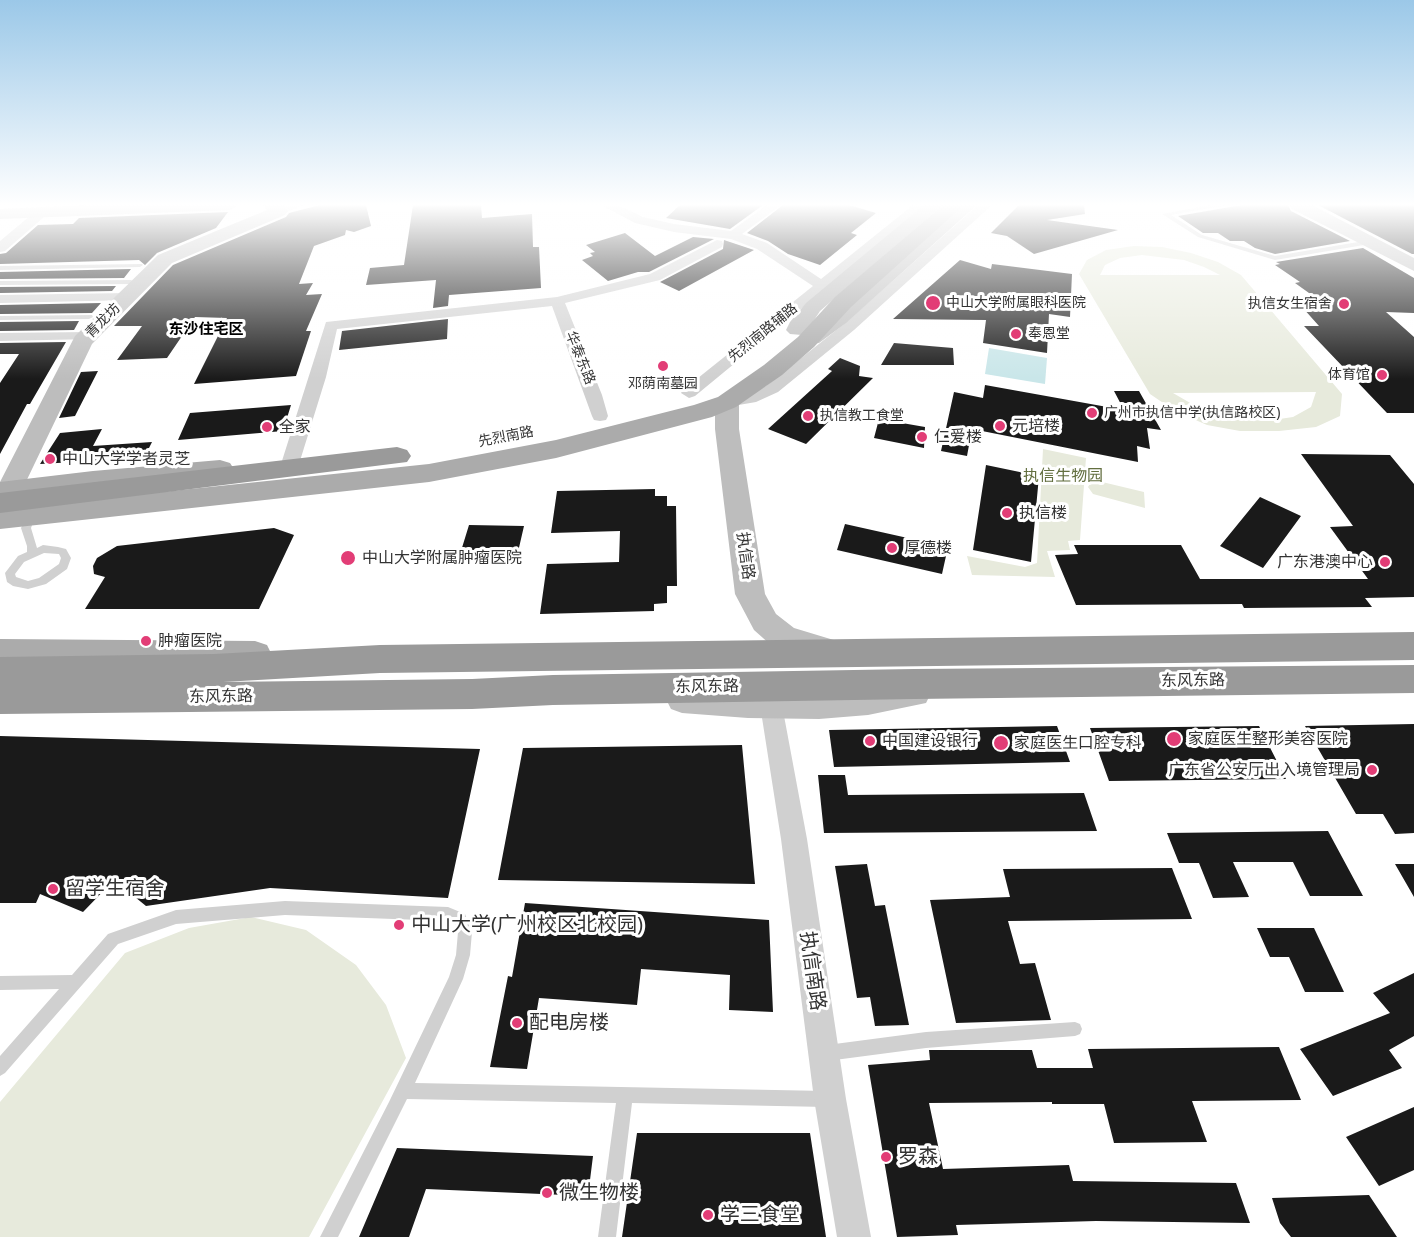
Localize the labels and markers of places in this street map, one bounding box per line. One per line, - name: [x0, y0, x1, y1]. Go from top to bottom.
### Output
- marker: 中山大学附属眼科医院: [924, 294, 942, 312]
- place label: 中山大学附属眼科医院: [946, 295, 1086, 311]
- place label: 执信女生宿舍: [1248, 296, 1332, 312]
- marker: 执信女生宿舍: [1337, 297, 1351, 311]
- place label: 奉恩堂: [1028, 326, 1070, 342]
- marker: 奉恩堂: [1009, 327, 1023, 341]
- marker: 邓荫南墓园: [656, 359, 670, 373]
- place label: 体育馆: [1328, 367, 1370, 383]
- marker: 体育馆: [1375, 368, 1389, 382]
- place label: 邓荫南墓园: [628, 376, 698, 392]
- place label: 广州市执信中学(执信路校区): [1104, 405, 1280, 421]
- marker: 广州市执信中学(执信路校区): [1085, 406, 1099, 420]
- place label: 执信教工食堂: [820, 408, 904, 424]
- marker: 执信教工食堂: [801, 409, 815, 423]
- place label: 元培楼: [1012, 416, 1060, 436]
- place label: 全家: [279, 417, 311, 437]
- marker: 元培楼: [993, 419, 1007, 433]
- marker: 全家: [260, 420, 274, 434]
- place label: 仁爱楼: [934, 427, 982, 447]
- marker: 仁爱楼: [915, 430, 929, 444]
- place label: 中山大学学者灵芝: [62, 449, 190, 469]
- marker: 中山大学学者灵芝: [43, 452, 57, 466]
- place label: 执信楼: [1019, 503, 1067, 523]
- marker: 执信楼: [1000, 506, 1014, 520]
- place label: 厚德楼: [904, 538, 952, 558]
- marker: 厚德楼: [885, 541, 899, 555]
- place label: 中山大学附属肿瘤医院: [362, 548, 522, 568]
- marker: 中山大学附属肿瘤医院: [339, 549, 357, 567]
- place label: 广东港澳中心: [1277, 552, 1373, 572]
- marker: 广东港澳中心: [1378, 555, 1392, 569]
- place label: 肿瘤医院: [158, 631, 222, 651]
- marker: 肿瘤医院: [139, 634, 153, 648]
- place label: 家庭医生整形美容医院: [1188, 729, 1348, 749]
- marker: 家庭医生整形美容医院: [1165, 730, 1183, 748]
- place label: 中国建设银行: [882, 731, 978, 751]
- place label: 家庭医生口腔专科: [1014, 733, 1142, 753]
- marker: 中国建设银行: [863, 734, 877, 748]
- marker: 家庭医生口腔专科: [992, 734, 1010, 752]
- place label: 广东省公安厅出入境管理局: [1168, 760, 1360, 780]
- marker: 广东省公安厅出入境管理局: [1365, 763, 1379, 777]
- place label: 留学生宿舍: [65, 877, 165, 901]
- marker: 留学生宿舍: [46, 882, 60, 896]
- place label: 中山大学(广州校区北校园): [411, 913, 643, 937]
- marker: 中山大学(广州校区北校园): [392, 918, 406, 932]
- place label: 配电房楼: [529, 1011, 609, 1035]
- marker: 配电房楼: [510, 1016, 524, 1030]
- place label: 罗森: [898, 1145, 938, 1169]
- marker: 罗森: [879, 1150, 893, 1164]
- place label: 微生物楼: [559, 1181, 639, 1205]
- marker: 微生物楼: [540, 1186, 554, 1200]
- place label: 学三食堂: [720, 1203, 800, 1227]
- marker: 学三食堂: [701, 1208, 715, 1222]

